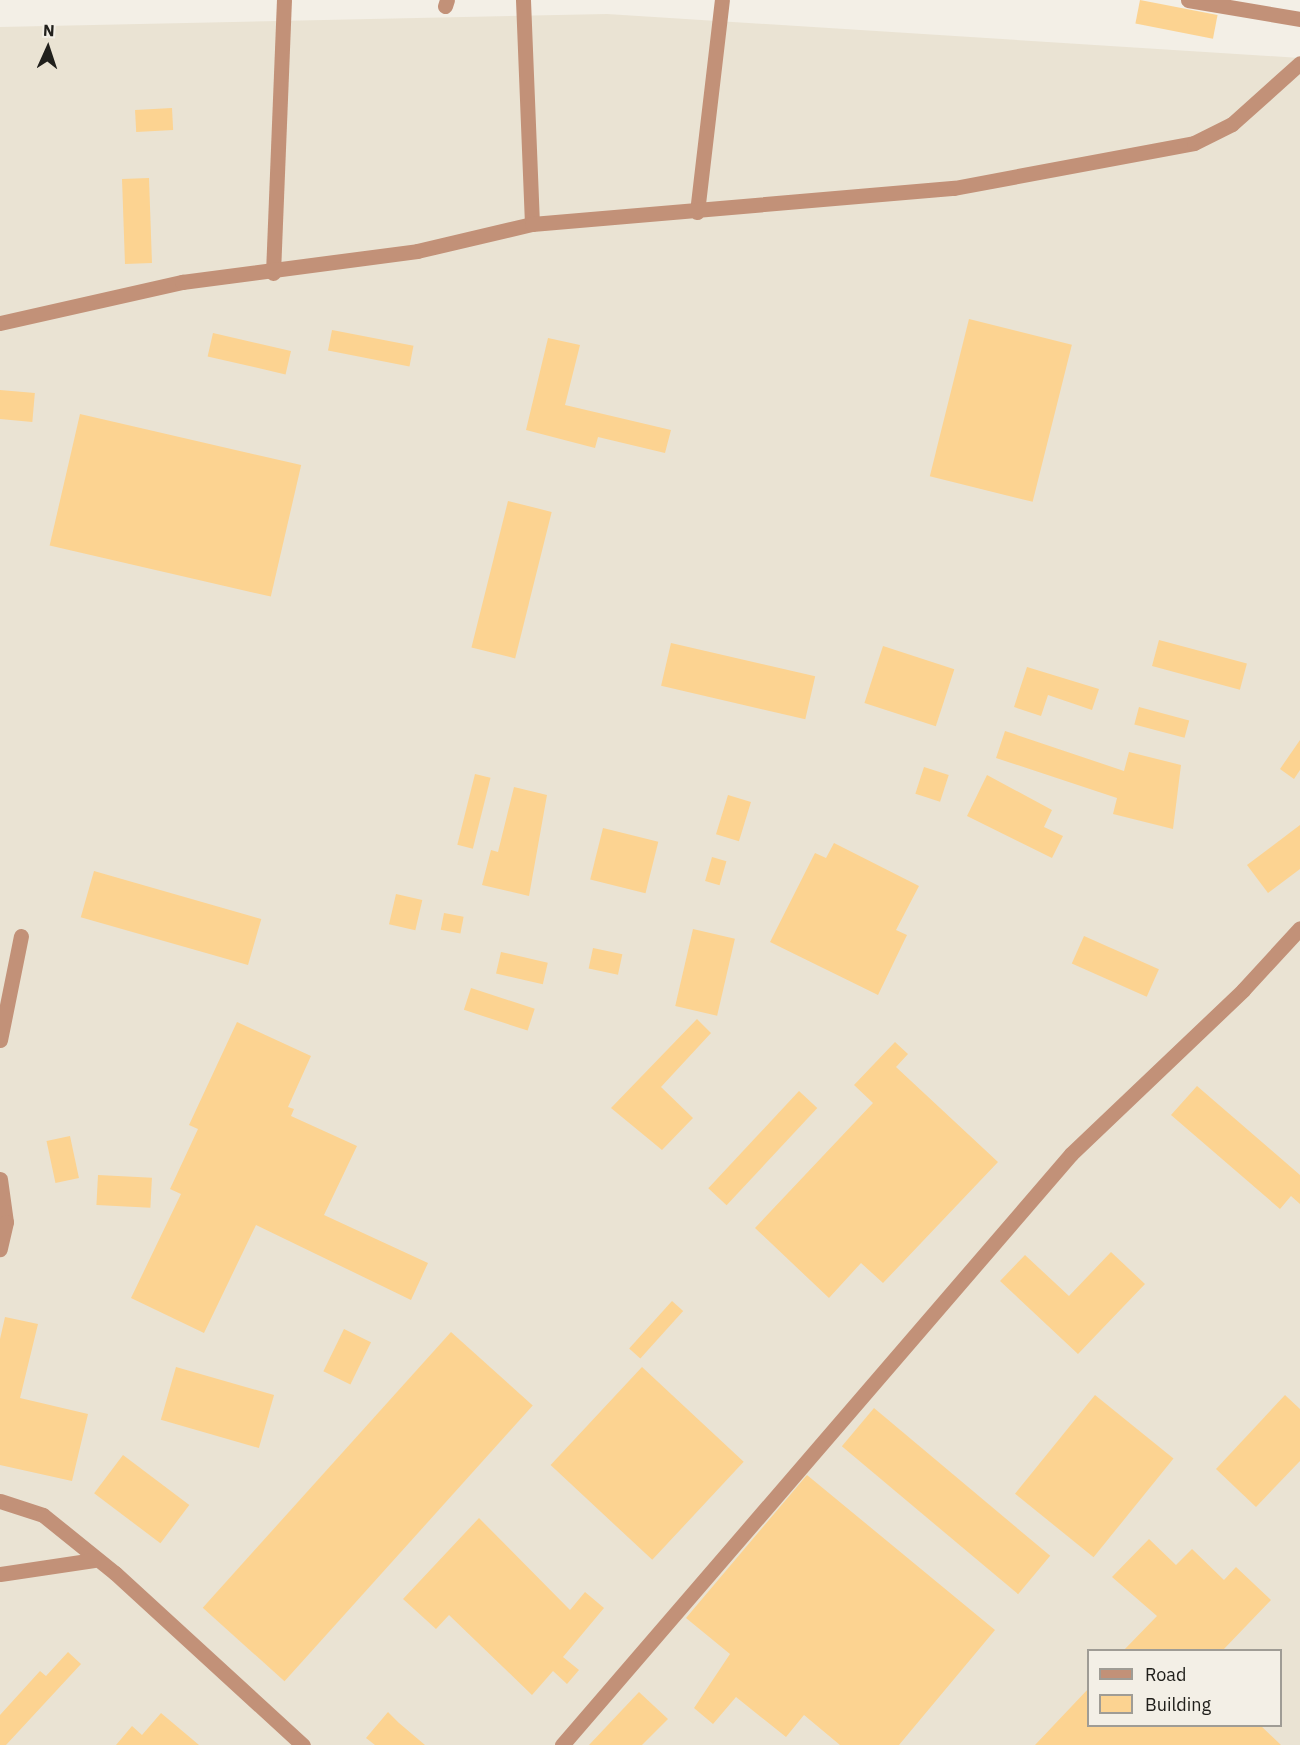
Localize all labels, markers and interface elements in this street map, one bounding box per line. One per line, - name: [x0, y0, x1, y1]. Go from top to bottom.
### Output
- north arrow: [18, 18, 78, 78]
- text: N: [43, 20, 55, 40]
- legend: [1087, 1649, 1282, 1727]
- text: Road: [1145, 1663, 1186, 1686]
- text: Building: [1145, 1693, 1211, 1716]

